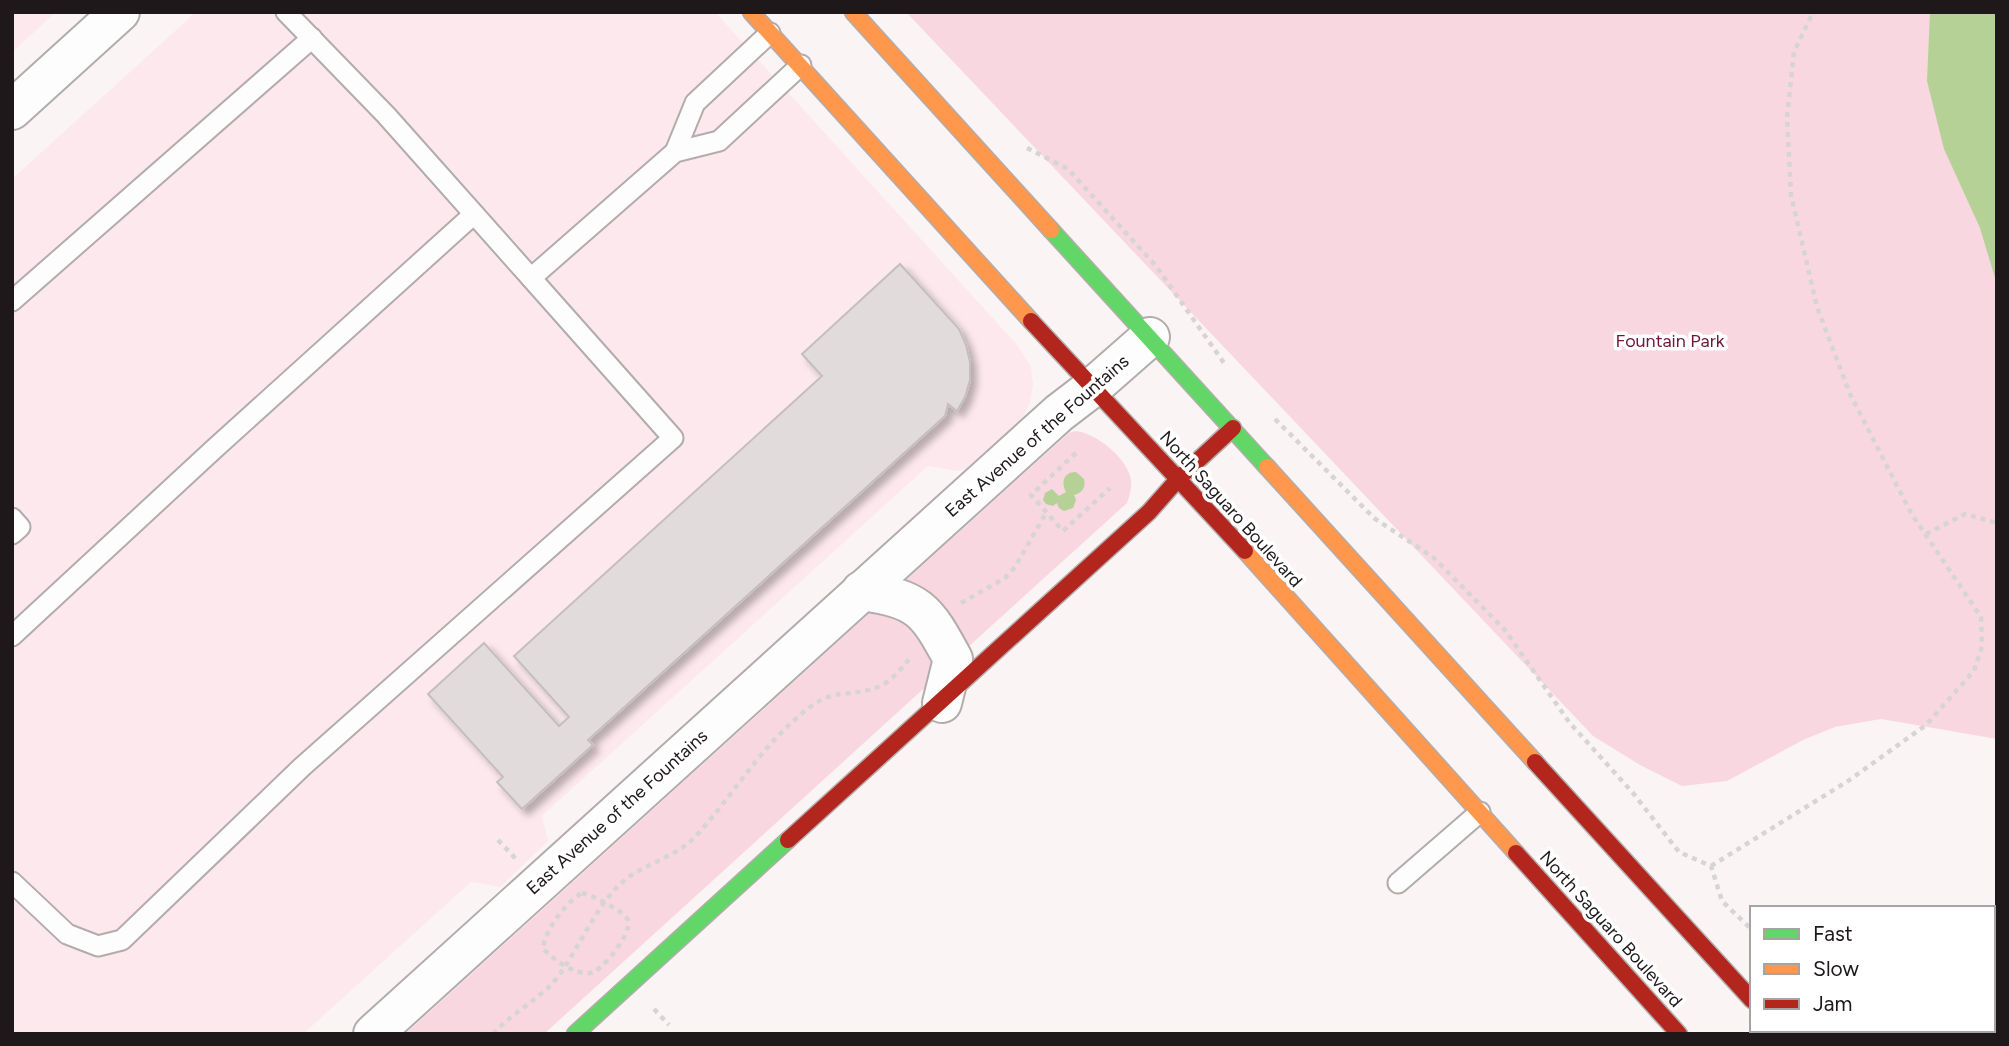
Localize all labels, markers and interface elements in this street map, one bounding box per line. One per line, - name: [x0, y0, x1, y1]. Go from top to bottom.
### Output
- park label: Fountain Park: [1615, 330, 1725, 352]
- street label: East Avenue of the Fountains: [941, 350, 1133, 522]
- street label: North Saguaro Boulevard: [1155, 426, 1307, 592]
- street label: East Avenue of the Fountains: [522, 725, 712, 899]
- street label: North Saguaro Boulevard: [1535, 846, 1687, 1012]
- legend: [1750, 906, 1995, 1032]
- text: Fast: [1813, 921, 1853, 946]
- text: Slow: [1813, 956, 1859, 981]
- text: Jam: [1813, 991, 1852, 1016]

